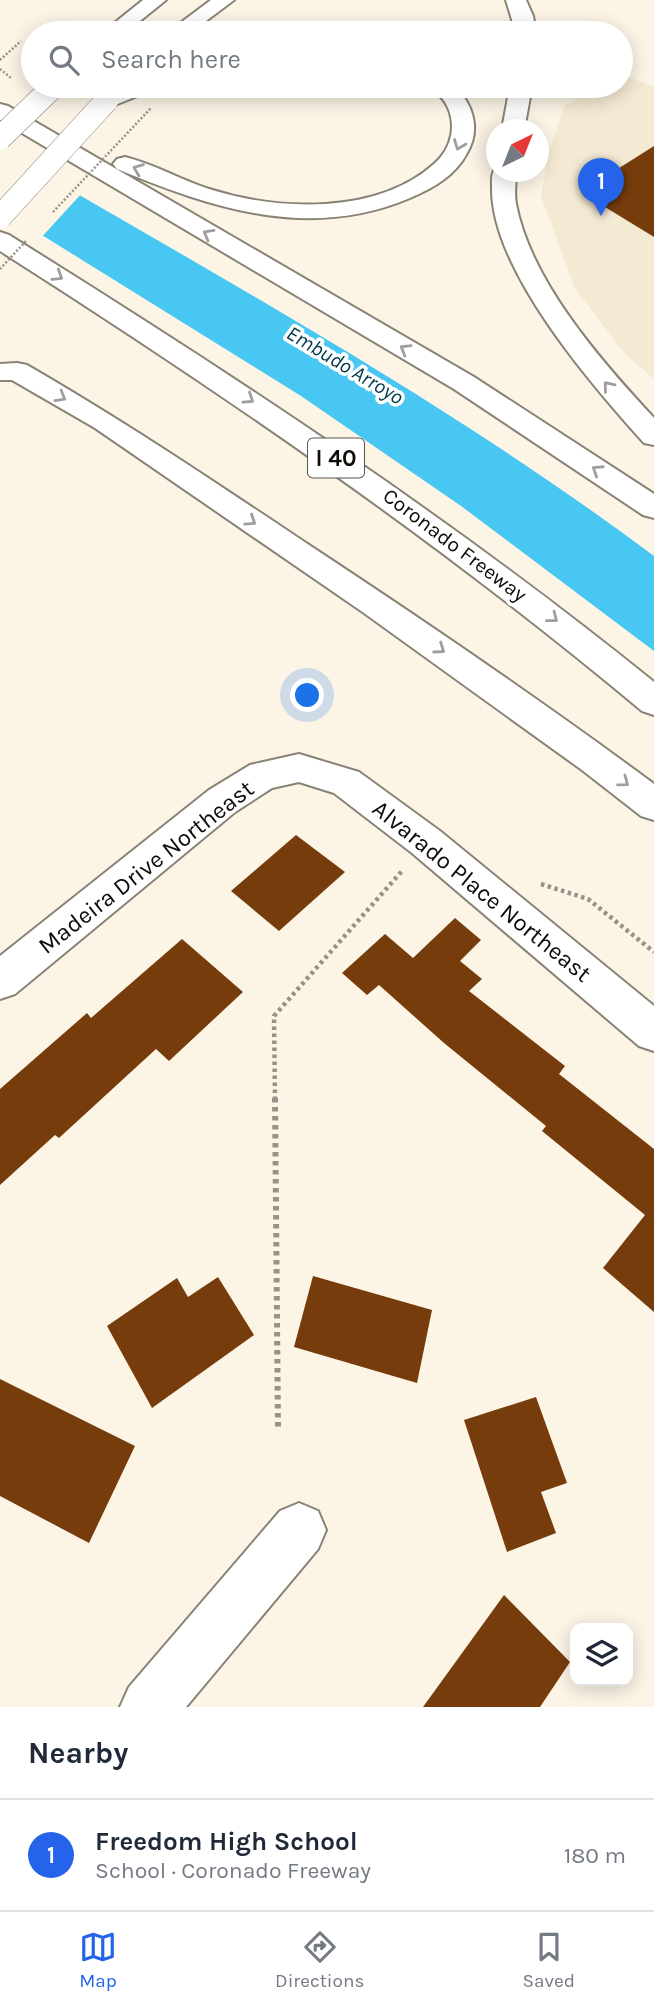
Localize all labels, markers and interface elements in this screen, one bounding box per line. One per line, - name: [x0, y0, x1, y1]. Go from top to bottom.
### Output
- search box: [21, 21, 633, 98]
- icon: search: [45, 41, 83, 79]
- text: Search here: [101, 44, 241, 75]
- north arrow: [486, 119, 549, 182]
- one-way arrow: [454, 139, 468, 151]
- pin: 1: [578, 158, 624, 216]
- one-way arrow: [133, 164, 145, 178]
- one-way arrow: [203, 229, 216, 242]
- one-way arrow: [50, 268, 63, 281]
- water label: Embudo Arroyo: [282, 321, 408, 410]
- one-way arrow: [400, 344, 413, 357]
- one-way arrow: [604, 381, 616, 394]
- one-way arrow: [54, 389, 67, 402]
- one-way arrow: [241, 391, 254, 403]
- road number: I 40: [308, 438, 364, 478]
- one-way arrow: [592, 465, 605, 478]
- street label: Coronado Freeway: [379, 483, 532, 607]
- one-way arrow: [244, 513, 257, 526]
- one-way arrow: [545, 610, 557, 623]
- one-way arrow: [432, 641, 445, 653]
- your location: [290, 678, 324, 712]
- street label: Madeira Drive Northeast: [33, 774, 259, 960]
- one-way arrow: [617, 774, 629, 787]
- street label: Alvarado Place Northeast: [367, 794, 597, 988]
- map controls: [570, 1623, 633, 1686]
- button: layers: [570, 1623, 633, 1686]
- text: Nearby: [28, 1735, 128, 1771]
- text: Freedom High School: [95, 1826, 358, 1857]
- text: 1: [47, 1842, 55, 1869]
- text: 180 m: [564, 1842, 626, 1869]
- text: School · Coronado Freeway: [95, 1857, 371, 1884]
- tab: Map: [79, 1928, 117, 1992]
- tab: Directions: [275, 1928, 364, 1992]
- tab: Saved: [522, 1928, 575, 1992]

